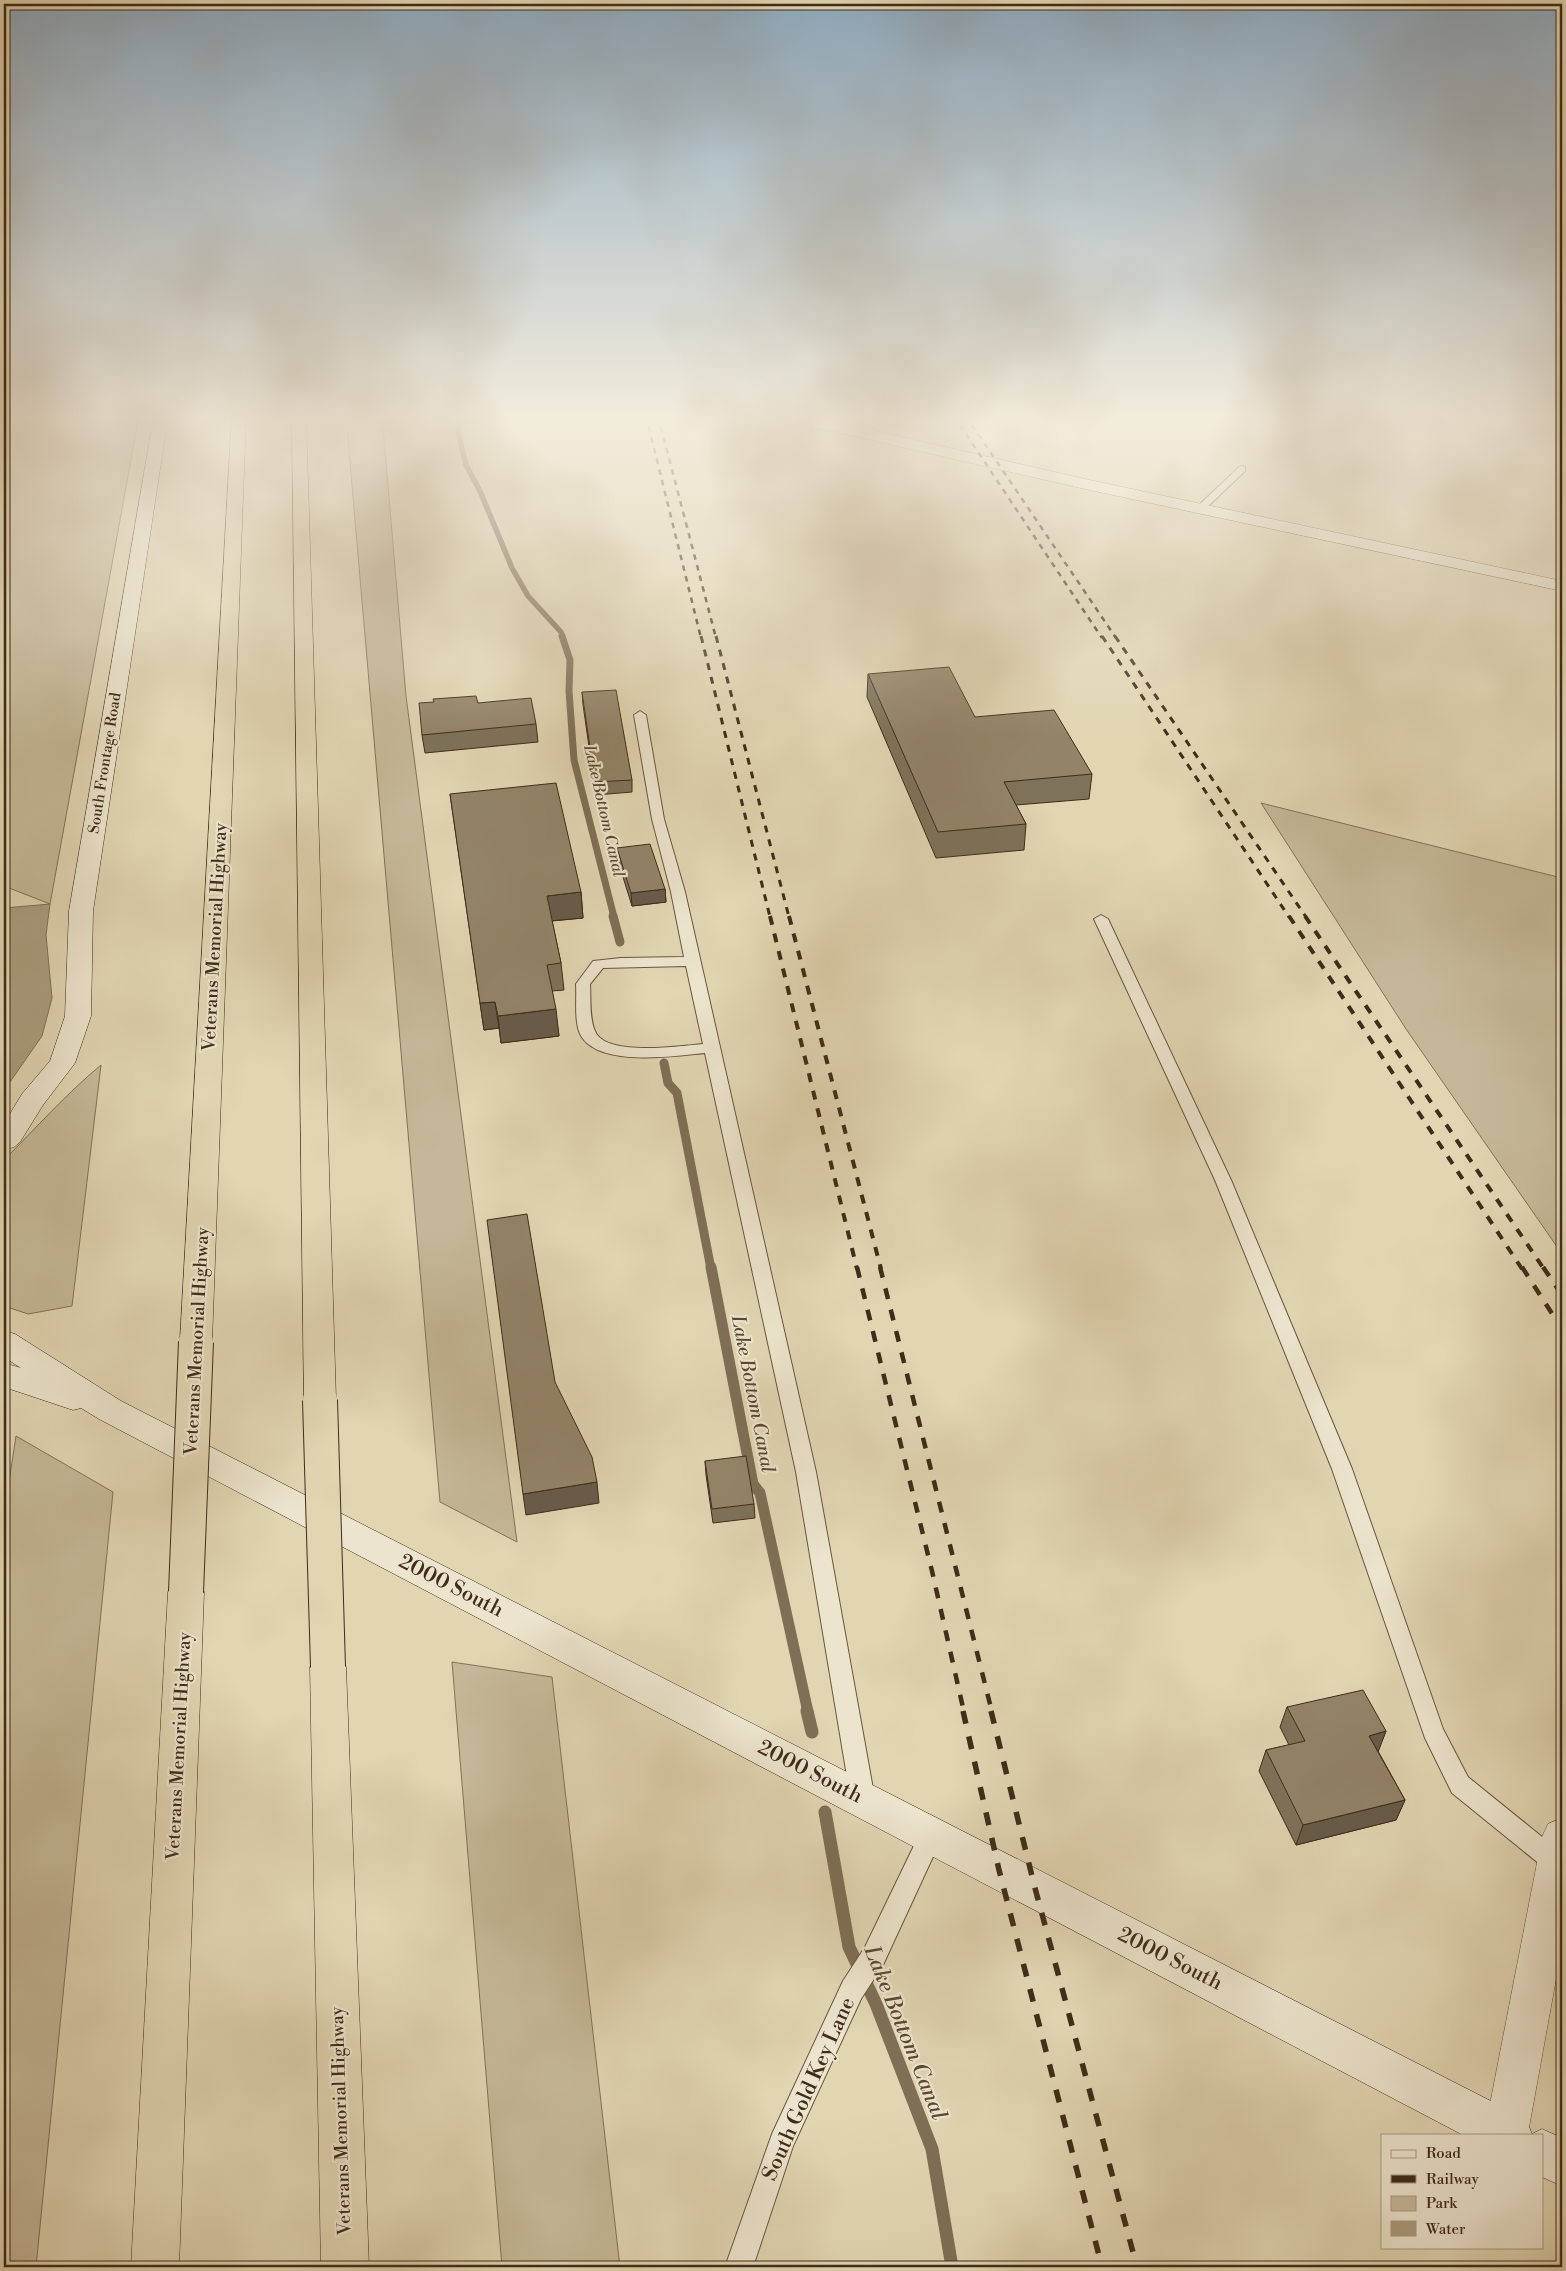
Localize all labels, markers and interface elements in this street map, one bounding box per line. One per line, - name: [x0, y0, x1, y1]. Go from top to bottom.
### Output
- street label: South Frontage Road: [84, 691, 126, 835]
- water label: Lake Bottom Canal: [579, 742, 629, 880]
- street label: Veterans Memorial Highway: [197, 822, 232, 1053]
- street label: Veterans Memorial Highway: [179, 1226, 214, 1457]
- water label: Lake Bottom Canal: [726, 1312, 780, 1475]
- street label: 2000 South: [394, 1549, 508, 1624]
- street label: Veterans Memorial Highway: [161, 1631, 196, 1862]
- street label: 2000 South: [753, 1735, 867, 1810]
- street label: 2000 South: [1113, 1922, 1227, 1997]
- water label: Lake Bottom Canal: [857, 1941, 952, 2124]
- street label: South Gold Key Lane: [757, 1993, 861, 2185]
- street label: Veterans Memorial Highway: [326, 2006, 357, 2237]
- legend: [1381, 2134, 1544, 2248]
- text: Road: [1426, 2144, 1461, 2163]
- text: Railway: [1426, 2170, 1480, 2189]
- text: Park: [1426, 2194, 1458, 2213]
- text: Water: [1425, 2220, 1466, 2239]

